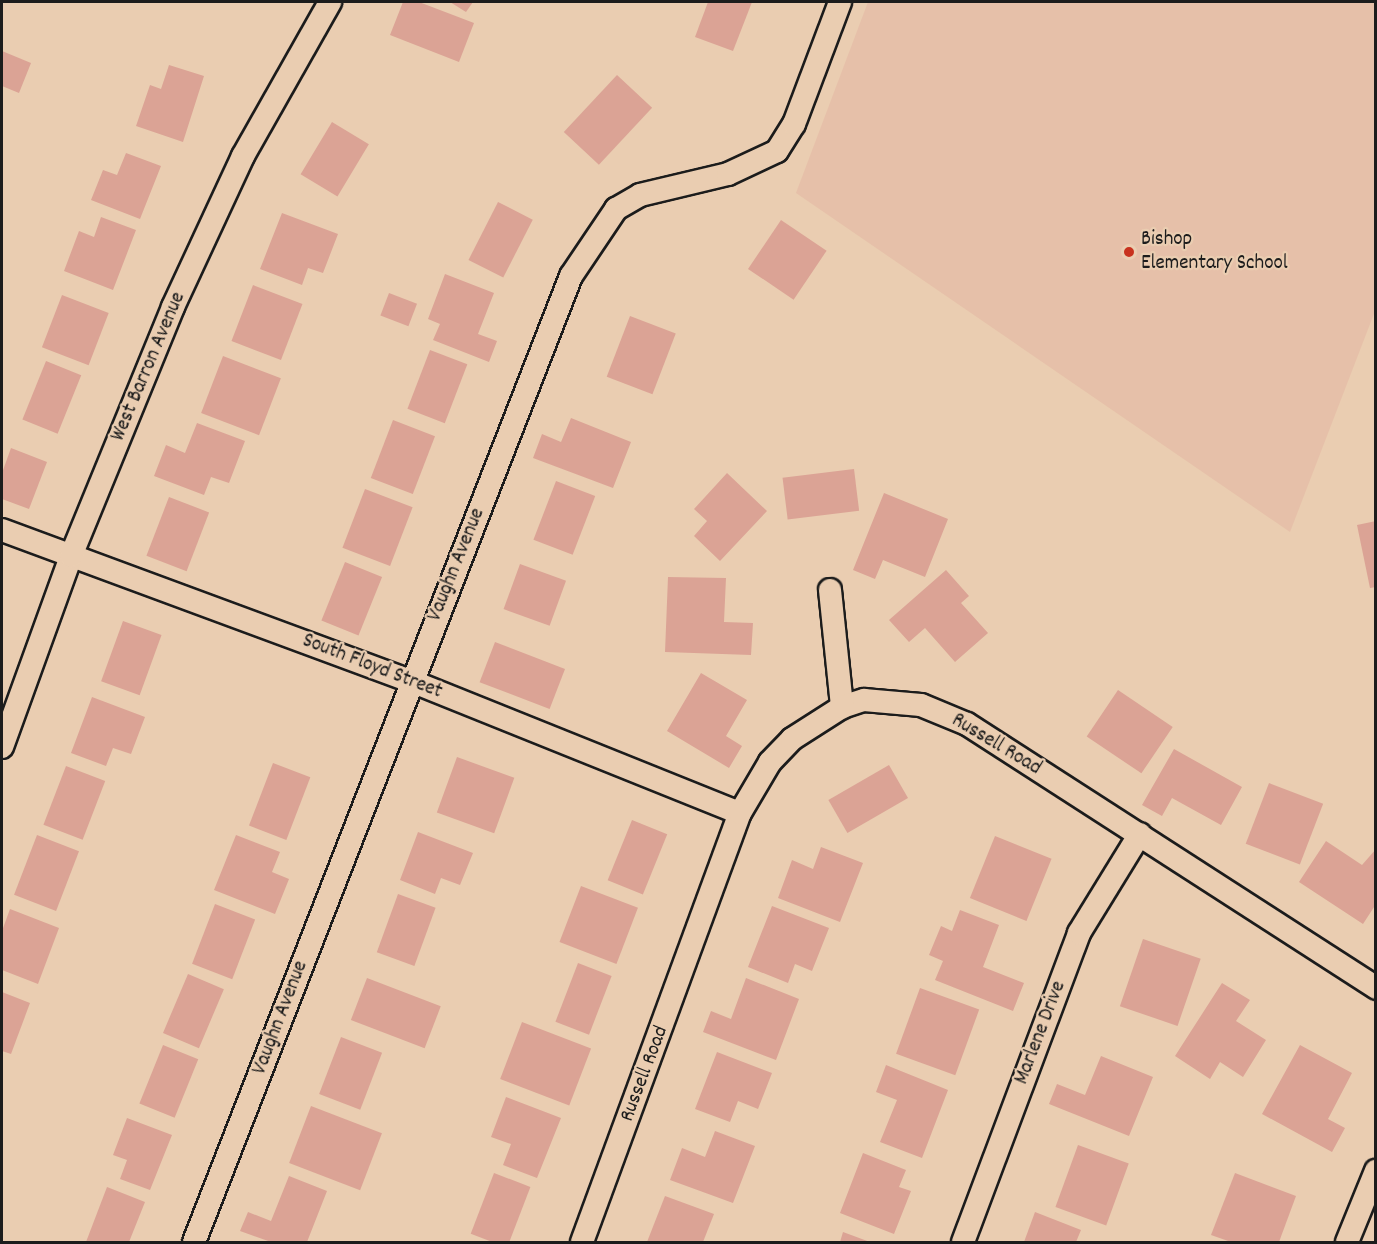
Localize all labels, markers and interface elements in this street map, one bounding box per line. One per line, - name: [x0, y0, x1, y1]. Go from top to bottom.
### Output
- place label: Bishop Elementary School: [1141, 227, 1288, 277]
- marker: Bishop Elementary School: [1122, 245, 1136, 259]
- street label: West Barron Avenue: [106, 289, 192, 445]
- street label: Vaughn Avenue: [423, 505, 491, 625]
- street label: South Floyd Street: [299, 629, 445, 705]
- street label: Russell Road: [947, 708, 1045, 782]
- street label: Vaughn Avenue: [248, 958, 314, 1078]
- street label: Marlene Drive: [1010, 978, 1072, 1088]
- street label: Russell Road: [615, 1023, 675, 1125]

